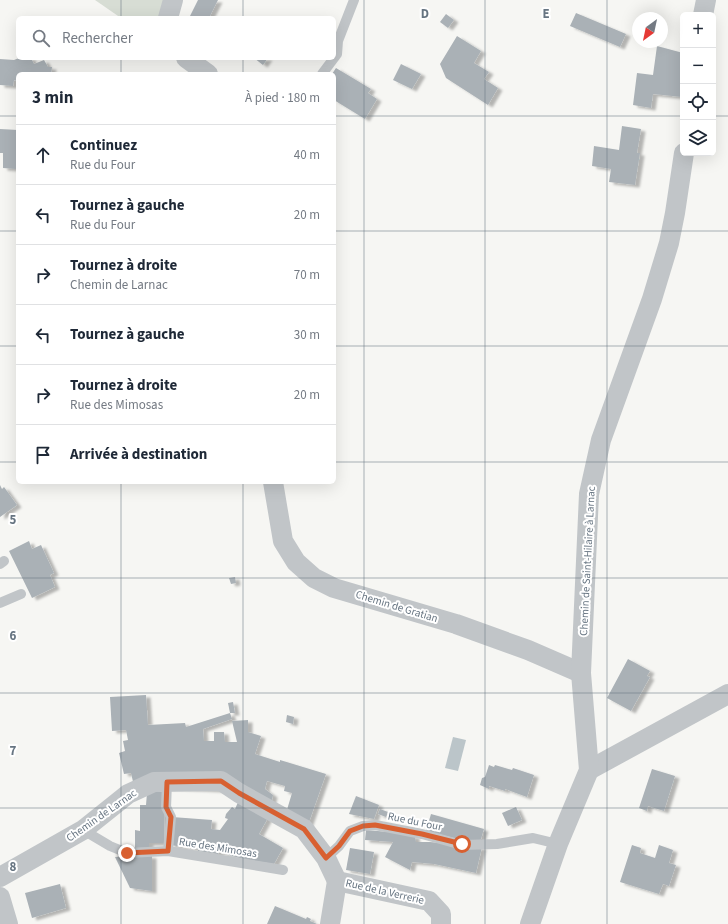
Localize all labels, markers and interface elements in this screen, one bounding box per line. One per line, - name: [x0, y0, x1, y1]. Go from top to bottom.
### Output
- text: D: [421, 5, 429, 23]
- text: E: [542, 5, 550, 23]
- north arrow: [632, 12, 668, 48]
- map controls: [680, 12, 716, 156]
- button: +: [680, 12, 716, 48]
- search box: [16, 16, 336, 60]
- icon: search: [30, 27, 52, 49]
- text: Rechercher: [62, 28, 133, 49]
- button: −: [680, 48, 716, 84]
- button: locate: [680, 84, 716, 120]
- text: 3 min: [32, 86, 73, 110]
- text: À pied · 180 m: [245, 89, 320, 107]
- button: layers: [680, 120, 716, 156]
- text: Continuez: [70, 135, 137, 156]
- icon: ahead: [32, 144, 54, 166]
- text: 40 m: [294, 146, 320, 164]
- text: Rue du Four: [70, 156, 135, 174]
- text: Tournez à gauche: [70, 195, 185, 216]
- icon: left: [32, 204, 54, 226]
- text: 20 m: [294, 206, 320, 224]
- text: Rue du Four: [70, 216, 135, 234]
- text: Tournez à droite: [70, 255, 177, 276]
- icon: right: [32, 264, 54, 286]
- text: 70 m: [294, 266, 320, 284]
- text: Chemin de Larnac: [70, 276, 168, 294]
- icon: left: [32, 324, 54, 346]
- text: Tournez à gauche: [70, 324, 185, 345]
- text: 30 m: [294, 326, 320, 344]
- text: Tournez à droite: [70, 375, 177, 396]
- icon: right: [32, 384, 54, 406]
- text: 20 m: [294, 386, 320, 404]
- text: Rue des Mimosas: [70, 396, 163, 414]
- icon: arrive: [32, 444, 54, 466]
- text: Arrivée à destination: [70, 444, 207, 465]
- street label: Chemin de Saint-Hilaire à Larnac: [576, 486, 599, 636]
- text: 5: [10, 511, 17, 529]
- street label: Chemin de Gratian: [354, 587, 440, 626]
- text: 6: [10, 627, 17, 645]
- text: 7: [10, 742, 17, 760]
- street label: Chemin de Larnac: [63, 786, 140, 845]
- street label: Rue du Four: [386, 808, 444, 835]
- street label: Rue des Mimosas: [178, 834, 258, 861]
- route start: [453, 835, 471, 853]
- route end: [118, 844, 136, 862]
- text: 8: [10, 858, 17, 876]
- street label: Rue de la Verrerie: [344, 875, 426, 908]

